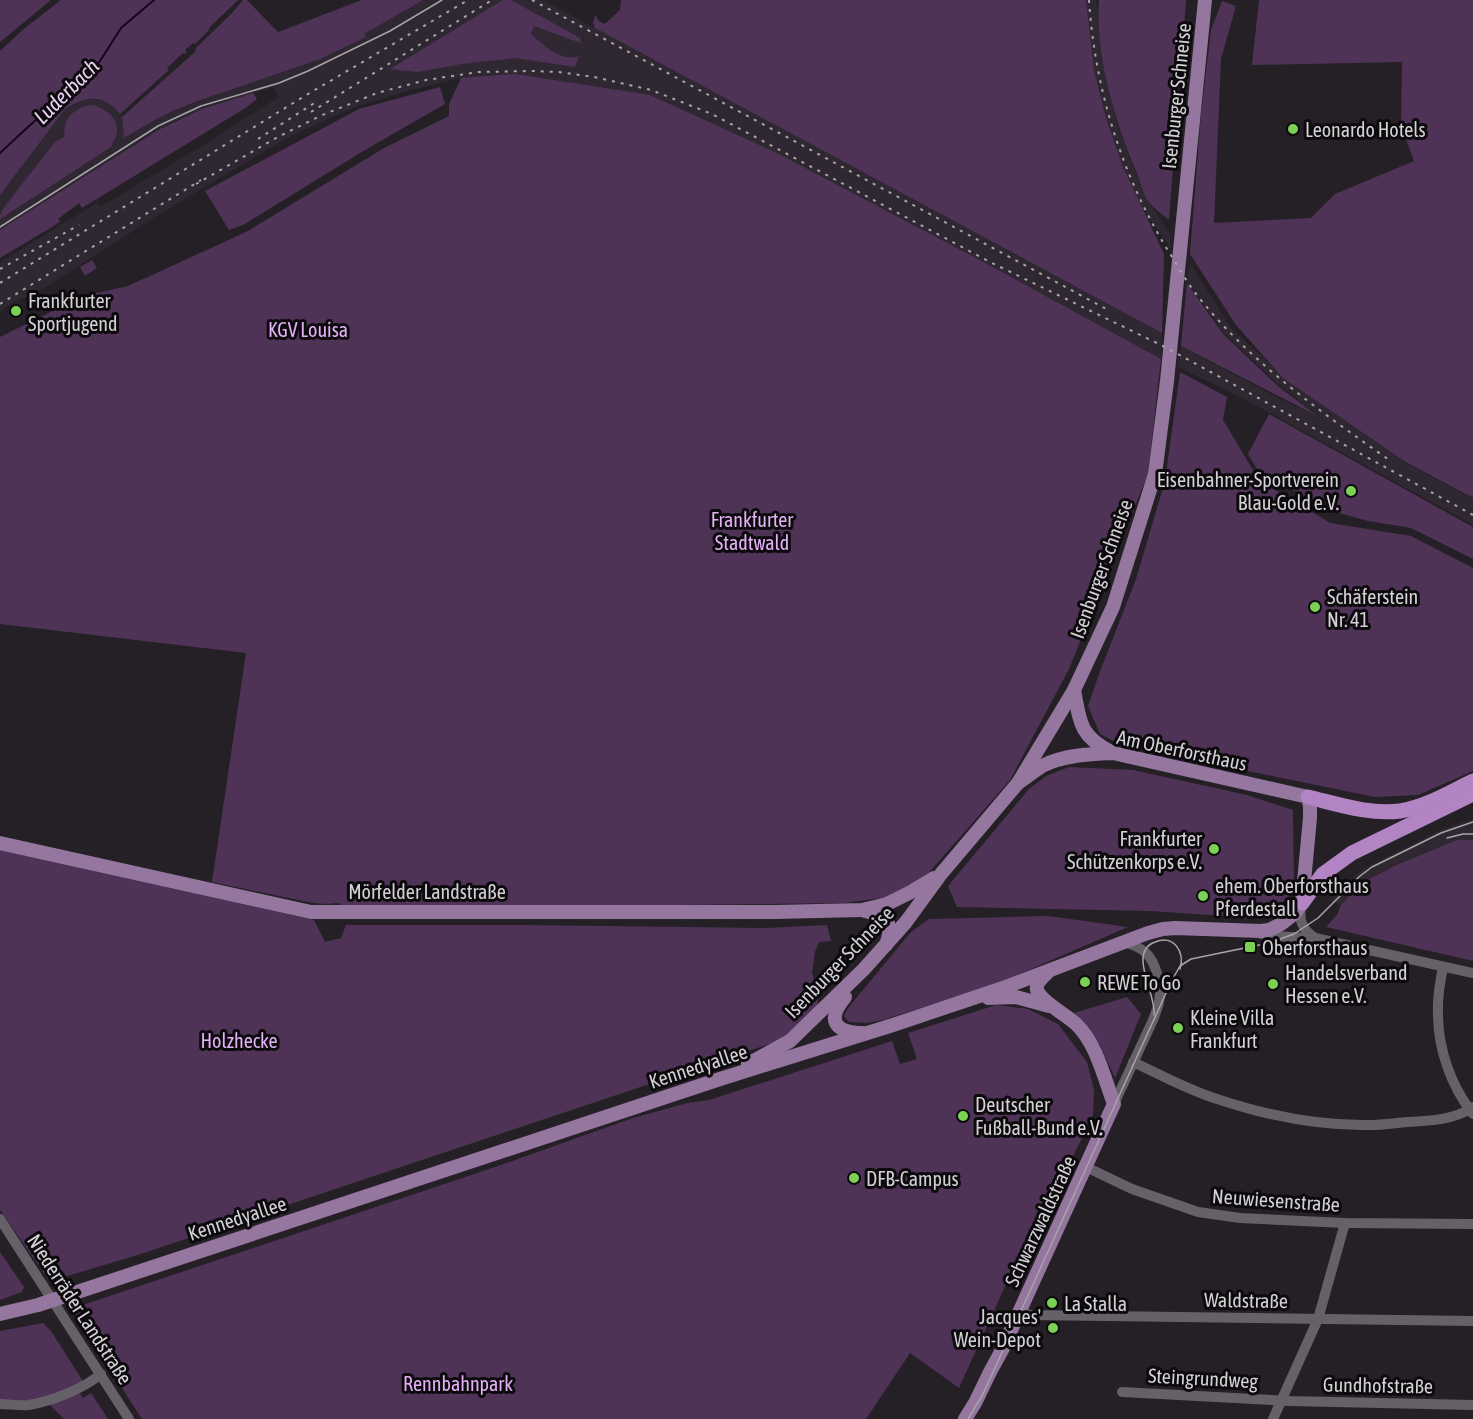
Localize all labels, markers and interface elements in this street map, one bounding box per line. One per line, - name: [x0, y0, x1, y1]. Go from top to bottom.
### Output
- street label: Isenburger Schneise: [1157, 22, 1195, 170]
- water label: Luderbach: [29, 54, 103, 128]
- place label: Leonardo Hotels: [1305, 118, 1426, 141]
- marker: Leonardo Hotels: [1286, 122, 1300, 136]
- place label: Frankfurter Sportjugend: [28, 289, 117, 335]
- marker: Frankfurter Sportjugend: [9, 304, 23, 318]
- park label: KGV Louisa: [268, 318, 348, 341]
- place label: Eisenbahner-Sportverein Blau-Gold e.V.: [1157, 468, 1339, 514]
- marker: Eisenbahner-Sportverein Blau-Gold e.V.: [1344, 484, 1358, 498]
- street label: Isenburger Schneise: [1065, 496, 1137, 642]
- park label: Frankfurter Stadtwald: [711, 508, 794, 554]
- place label: Schäferstein Nr. 41: [1327, 585, 1418, 631]
- marker: Schäferstein Nr. 41: [1308, 600, 1322, 614]
- street label: Am Oberforsthaus: [1115, 725, 1249, 775]
- place label: Frankfurter Schützenkorps e.V.: [1067, 827, 1203, 873]
- marker: Frankfurter Schützenkorps e.V.: [1207, 842, 1221, 856]
- place label: ehem. Oberforsthaus Pferdestall: [1215, 874, 1369, 920]
- street label: Mörfelder Landstraße: [348, 880, 506, 903]
- marker: ehem. Oberforsthaus Pferdestall: [1196, 889, 1210, 903]
- street label: Isenburger Schneise: [780, 901, 898, 1023]
- place label: Oberforsthaus: [1262, 936, 1367, 959]
- marker: Oberforsthaus: [1243, 940, 1257, 954]
- place label: Handelsverband Hessen e.V.: [1285, 961, 1408, 1007]
- place label: REWE To Go: [1097, 971, 1181, 994]
- marker: REWE To Go: [1078, 975, 1092, 989]
- marker: Handelsverband Hessen e.V.: [1266, 977, 1280, 991]
- place label: Kleine Villa Frankfurt: [1190, 1006, 1274, 1052]
- marker: Kleine Villa Frankfurt: [1171, 1021, 1185, 1035]
- park label: Holzhecke: [200, 1029, 278, 1052]
- street label: Kennedyallee: [646, 1039, 750, 1093]
- place label: Deutscher Fußball-Bund e.V.: [975, 1093, 1103, 1139]
- marker: Deutscher Fußball-Bund e.V.: [956, 1109, 970, 1123]
- street label: Schwarzwaldstraße: [1000, 1152, 1080, 1290]
- place label: DFB-Campus: [866, 1167, 959, 1190]
- marker: DFB-Campus: [847, 1171, 861, 1185]
- street label: Neuwiesenstraße: [1211, 1184, 1341, 1216]
- street label: Kennedyallee: [185, 1191, 289, 1245]
- street label: Niederräder Landstraße: [23, 1230, 137, 1388]
- street label: Waldstraße: [1204, 1288, 1288, 1312]
- place label: La Stalla: [1064, 1292, 1127, 1315]
- marker: La Stalla: [1045, 1296, 1059, 1310]
- place label: Jacques' Wein-Depot: [954, 1305, 1041, 1351]
- marker: Jacques' Wein-Depot: [1046, 1321, 1060, 1335]
- street label: Steingrundweg: [1147, 1364, 1259, 1392]
- park label: Rennbahnpark: [403, 1372, 513, 1395]
- street label: Gundhofstraße: [1323, 1373, 1433, 1397]

